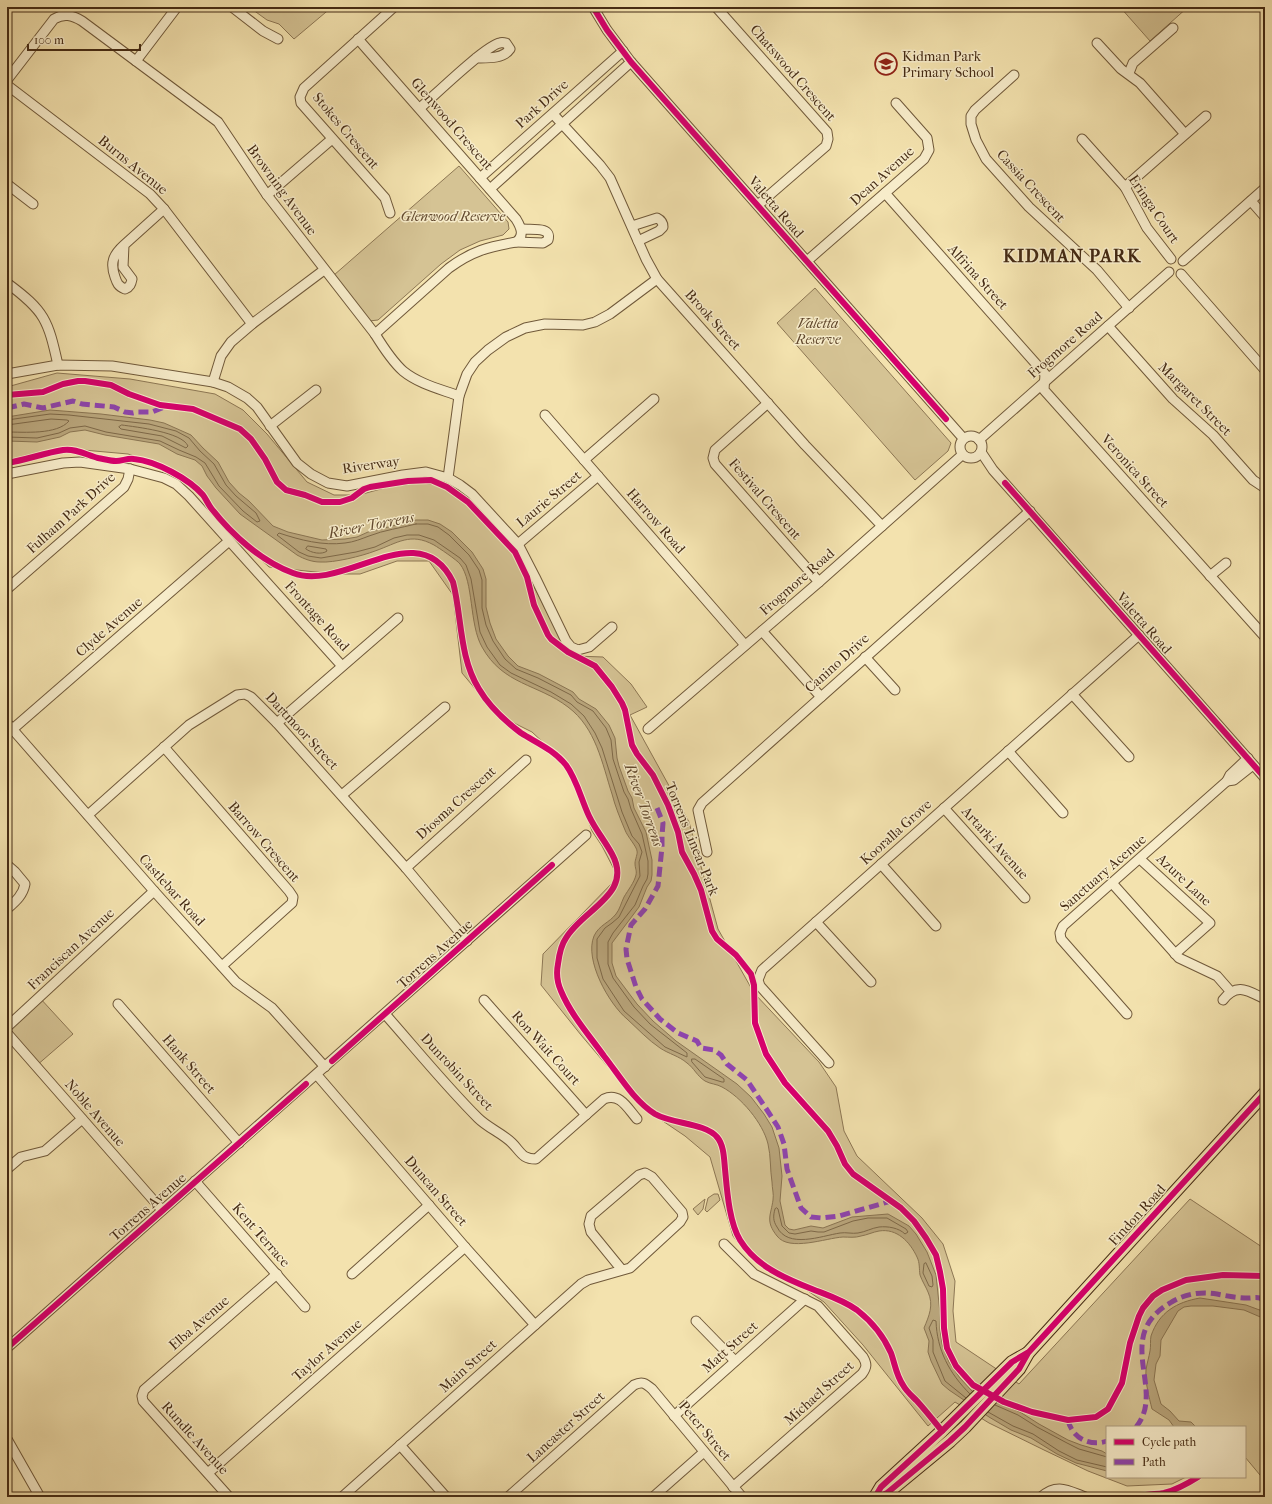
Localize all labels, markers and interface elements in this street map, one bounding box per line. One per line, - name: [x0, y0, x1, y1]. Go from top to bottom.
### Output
- street label: Chatswood Crescent: [746, 21, 840, 125]
- scale bar: [28, 26, 140, 52]
- text: 100 m: [34, 33, 64, 47]
- place label: Kidman Park Primary School: [902, 48, 994, 81]
- school or university icon: Kidman Park Primary School: [873, 51, 899, 77]
- street label: Glenwood Crescent: [407, 74, 497, 174]
- street label: Park Drive: [512, 76, 572, 132]
- street label: Stokes Crescent: [309, 89, 383, 173]
- street label: Burns Avenue: [95, 132, 171, 198]
- street label: Browning Avenue: [243, 141, 321, 239]
- street label: Dean Avenue: [846, 143, 918, 209]
- street label: Cassia Crescent: [993, 146, 1069, 226]
- street label: Eringa Court: [1125, 171, 1183, 247]
- street label: Valetta Road: [744, 172, 808, 242]
- park label: Glenwood Reserve: [401, 208, 506, 225]
- street label: Alfrina Street: [944, 240, 1012, 313]
- district label: KIDMAN PARK: [1003, 246, 1142, 267]
- street label: Brook Street: [681, 286, 745, 354]
- street label: Frogmore Road: [1024, 308, 1106, 382]
- park label: Valetta Reserve: [794, 315, 841, 348]
- street label: Margaret Street: [1155, 359, 1235, 439]
- street label: Veronica Street: [1097, 430, 1172, 511]
- street label: Riverway: [341, 452, 401, 477]
- street label: Festival Crescent: [725, 455, 805, 543]
- street label: Laurie Street: [513, 467, 585, 531]
- street label: Fulham Park Drive: [23, 469, 119, 557]
- street label: Harrow Road: [623, 485, 689, 557]
- water label: River Torrens: [326, 508, 416, 542]
- street label: Frogmore Road: [756, 545, 838, 619]
- street label: Frontage Road: [281, 577, 353, 655]
- street label: Valetta Road: [1112, 588, 1176, 658]
- street label: Clyde Avenue: [72, 593, 146, 661]
- street label: Canino Drive: [801, 630, 873, 696]
- street label: Dartmoor Street: [262, 689, 342, 773]
- water label: River Torrens: [620, 760, 667, 849]
- street label: Diosma Crescent: [413, 763, 499, 843]
- street label: Torrens Linear Park: [661, 780, 723, 899]
- street label: Kooralla Grove: [857, 796, 935, 868]
- street label: Barrow Crescent: [224, 798, 304, 886]
- street label: Artarki Avenue: [957, 802, 1032, 883]
- street label: Sanctuary Acenue: [1056, 831, 1150, 915]
- street label: Azure Lane: [1152, 850, 1215, 910]
- street label: Castlebar Road: [135, 851, 209, 930]
- street label: Franciscan Avenue: [24, 904, 118, 994]
- street label: Torrens Avenue: [394, 916, 476, 992]
- street label: Ron Wait Court: [508, 1007, 584, 1089]
- street label: Dunrobin Street: [417, 1030, 497, 1114]
- street label: Hank Street: [159, 1031, 219, 1097]
- street label: Noble Avenue: [61, 1076, 129, 1150]
- street label: Duncan Street: [401, 1152, 471, 1230]
- street label: Torrens Avenue: [106, 1169, 190, 1245]
- street label: Findon Road: [1105, 1181, 1169, 1249]
- street label: Kent Terrace: [228, 1199, 294, 1271]
- street label: Elba Avenue: [165, 1292, 233, 1354]
- street label: Taylor Avenue: [289, 1315, 365, 1385]
- street label: Matt Street: [699, 1318, 761, 1376]
- street label: Main Street: [436, 1336, 500, 1396]
- street label: Michael Street: [781, 1357, 857, 1429]
- street label: Lancaster Street: [524, 1388, 608, 1466]
- street label: Rundle Avenue: [158, 1398, 232, 1478]
- street label: Peter Street: [675, 1398, 735, 1464]
- legend: [1106, 1426, 1246, 1478]
- text: Cycle path: [1142, 1435, 1197, 1449]
- text: Path: [1142, 1455, 1166, 1469]

